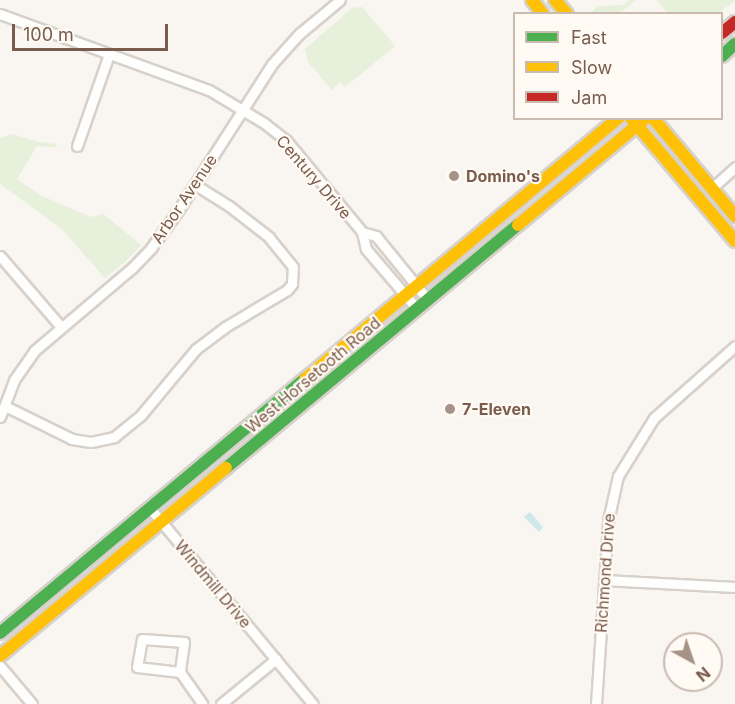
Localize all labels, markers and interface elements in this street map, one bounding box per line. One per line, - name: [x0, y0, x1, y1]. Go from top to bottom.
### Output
- scale bar: [15, 12, 171, 50]
- legend: [513, 12, 723, 120]
- text: 100 m: [23, 24, 74, 45]
- text: Fast: [571, 27, 607, 48]
- text: Slow: [571, 57, 612, 78]
- text: Jam: [571, 87, 607, 108]
- street label: Century Drive: [272, 131, 356, 223]
- street label: Arbor Avenue: [147, 151, 221, 247]
- place label: Domino's: [466, 166, 540, 186]
- marker: Domino's: [447, 169, 461, 183]
- street label: West Horsetooth Road: [242, 313, 384, 437]
- place label: 7-Eleven: [462, 399, 531, 419]
- marker: 7-Eleven: [443, 402, 457, 416]
- street label: Richmond Drive: [591, 513, 619, 633]
- street label: Windmill Drive: [171, 536, 255, 632]
- north arrow: [663, 632, 723, 692]
- text: N: [692, 663, 714, 686]

